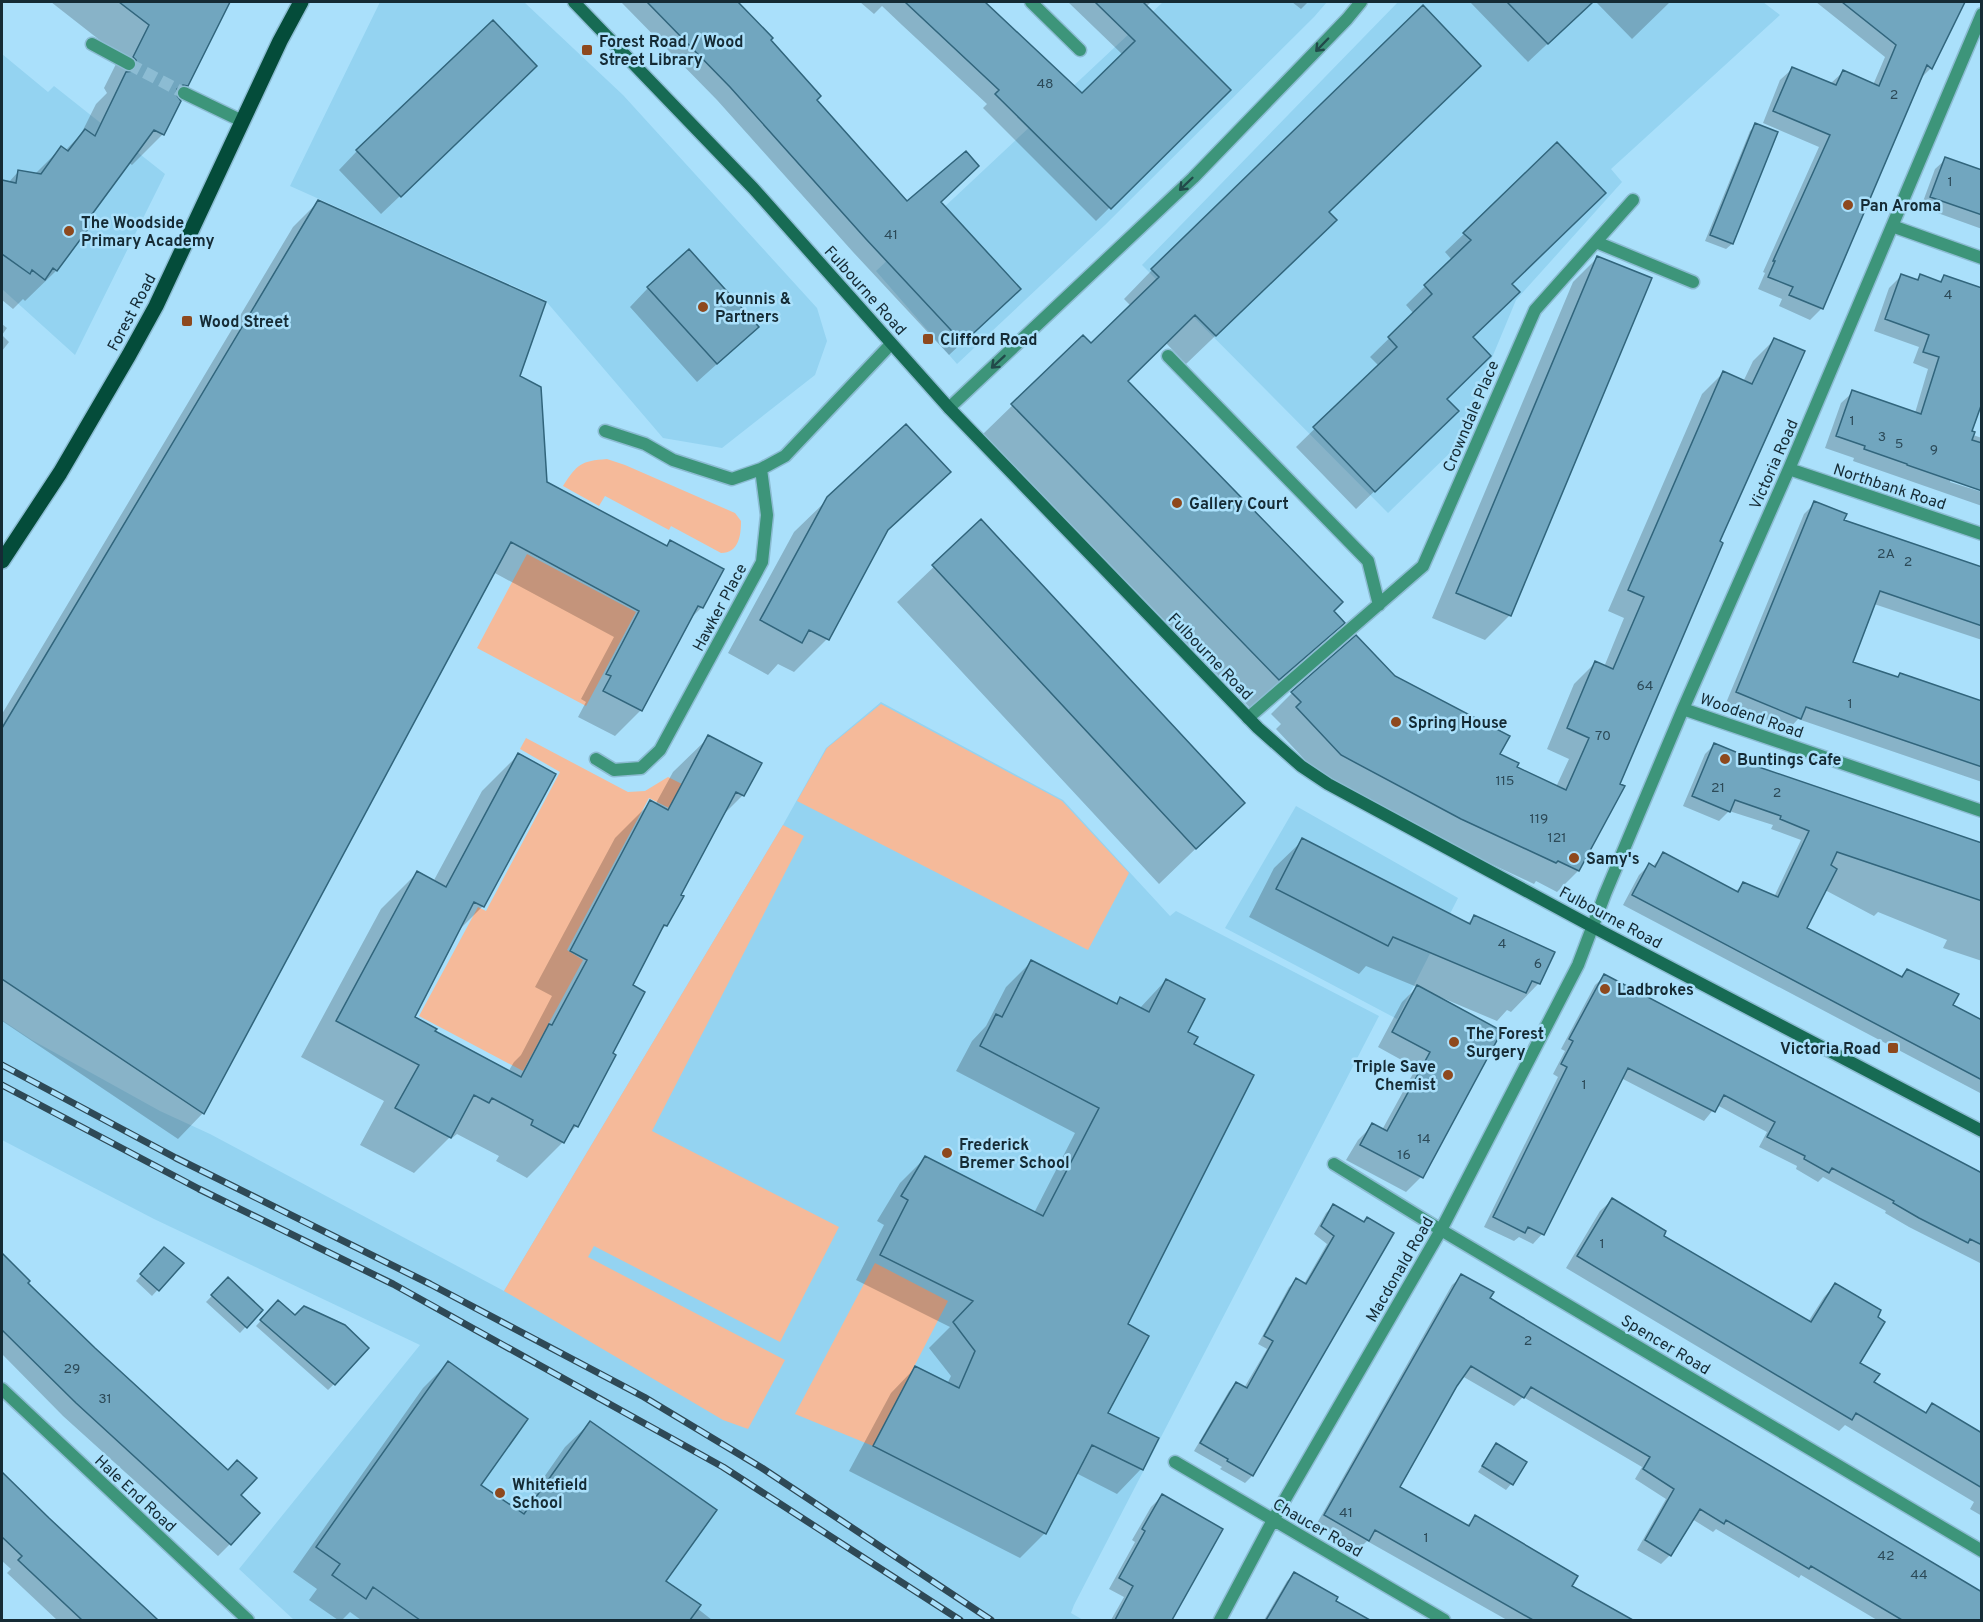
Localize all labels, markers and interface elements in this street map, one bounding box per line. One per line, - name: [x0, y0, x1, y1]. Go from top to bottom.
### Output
- place label: Forest Road / Wood Street Library: [599, 33, 744, 71]
- one-way arrow: [1315, 37, 1329, 52]
- marker: Forest Road / Wood Street Library: [580, 43, 594, 57]
- house number: 48: [1036, 76, 1054, 93]
- house number: 2: [1890, 87, 1898, 104]
- house number: 1: [1947, 174, 1953, 191]
- one-way arrow: [1179, 177, 1194, 191]
- place label: Pan Aroma: [1860, 197, 1941, 217]
- marker: Pan Aroma: [1841, 198, 1855, 212]
- place label: The Woodside Primary Academy: [81, 214, 215, 252]
- marker: The Woodside Primary Academy: [62, 224, 76, 238]
- house number: 41: [884, 227, 898, 244]
- street label: Fulbourne Road: [819, 242, 910, 340]
- street label: Forest Road: [104, 271, 162, 355]
- house number: 4: [1944, 287, 1952, 304]
- place label: Kounnis & Partners: [715, 290, 791, 328]
- marker: Kounnis & Partners: [696, 300, 710, 314]
- place label: Wood Street: [199, 313, 289, 333]
- marker: Wood Street: [180, 314, 194, 328]
- place label: Clifford Road: [940, 331, 1038, 351]
- marker: Clifford Road: [921, 332, 935, 346]
- one-way arrow: [991, 354, 1006, 369]
- street label: Crowndale Place: [1439, 358, 1504, 476]
- house number: 1: [1849, 413, 1855, 430]
- street label: Victoria Road: [1746, 417, 1804, 513]
- house number: 3: [1878, 429, 1886, 446]
- house number: 5: [1895, 436, 1903, 453]
- house number: 9: [1930, 442, 1938, 459]
- street label: Northbank Road: [1830, 460, 1948, 516]
- place label: Gallery Court: [1189, 495, 1289, 515]
- marker: Gallery Court: [1170, 496, 1184, 510]
- house number: 2A: [1877, 546, 1895, 563]
- house number: 2: [1904, 554, 1912, 571]
- street label: Hawker Place: [689, 560, 752, 655]
- street label: Fulbourne Road: [1163, 610, 1256, 705]
- house number: 64: [1636, 678, 1654, 695]
- street label: Woodend Road: [1697, 690, 1806, 744]
- house number: 1: [1847, 696, 1853, 713]
- place label: Spring House: [1408, 714, 1508, 734]
- marker: Spring House: [1389, 715, 1403, 729]
- house number: 70: [1595, 728, 1611, 745]
- place label: Buntings Cafe: [1737, 751, 1842, 771]
- marker: Buntings Cafe: [1718, 752, 1732, 766]
- house number: 115: [1495, 773, 1515, 790]
- house number: 21: [1711, 780, 1725, 797]
- house number: 2: [1773, 785, 1781, 802]
- house number: 119: [1530, 811, 1548, 828]
- house number: 121: [1547, 830, 1567, 847]
- place label: Samy's: [1586, 850, 1640, 870]
- marker: Samy's: [1567, 851, 1581, 865]
- street label: Fulbourne Road: [1555, 883, 1665, 954]
- house number: 4: [1498, 936, 1506, 953]
- house number: 6: [1534, 956, 1542, 973]
- place label: Ladbrokes: [1617, 981, 1694, 1001]
- marker: Ladbrokes: [1598, 982, 1612, 996]
- place label: The Forest Surgery: [1466, 1025, 1544, 1063]
- marker: The Forest Surgery: [1447, 1035, 1461, 1049]
- place label: Victoria Road: [1780, 1040, 1881, 1060]
- marker: Victoria Road: [1886, 1041, 1900, 1055]
- place label: Triple Save Chemist: [1353, 1058, 1436, 1096]
- marker: Triple Save Chemist: [1441, 1068, 1455, 1082]
- house number: 1: [1581, 1077, 1587, 1094]
- house number: 14: [1417, 1131, 1431, 1148]
- place label: Frederick Bremer School: [959, 1136, 1070, 1174]
- marker: Frederick Bremer School: [940, 1146, 954, 1160]
- house number: 16: [1397, 1147, 1411, 1164]
- street label: Macdonald Road: [1362, 1214, 1439, 1326]
- house number: 1: [1599, 1236, 1605, 1253]
- street label: Spencer Road: [1617, 1311, 1713, 1380]
- house number: 2: [1524, 1333, 1532, 1350]
- house number: 29: [64, 1361, 80, 1378]
- house number: 31: [98, 1391, 112, 1408]
- street label: Hale End Road: [90, 1452, 180, 1537]
- place label: Whitefield School: [512, 1476, 588, 1514]
- marker: Whitefield School: [493, 1486, 507, 1500]
- street label: Chaucer Road: [1268, 1495, 1366, 1563]
- house number: 41: [1339, 1505, 1353, 1522]
- house number: 1: [1423, 1530, 1429, 1547]
- house number: 42: [1877, 1548, 1895, 1565]
- house number: 44: [1910, 1567, 1928, 1584]

